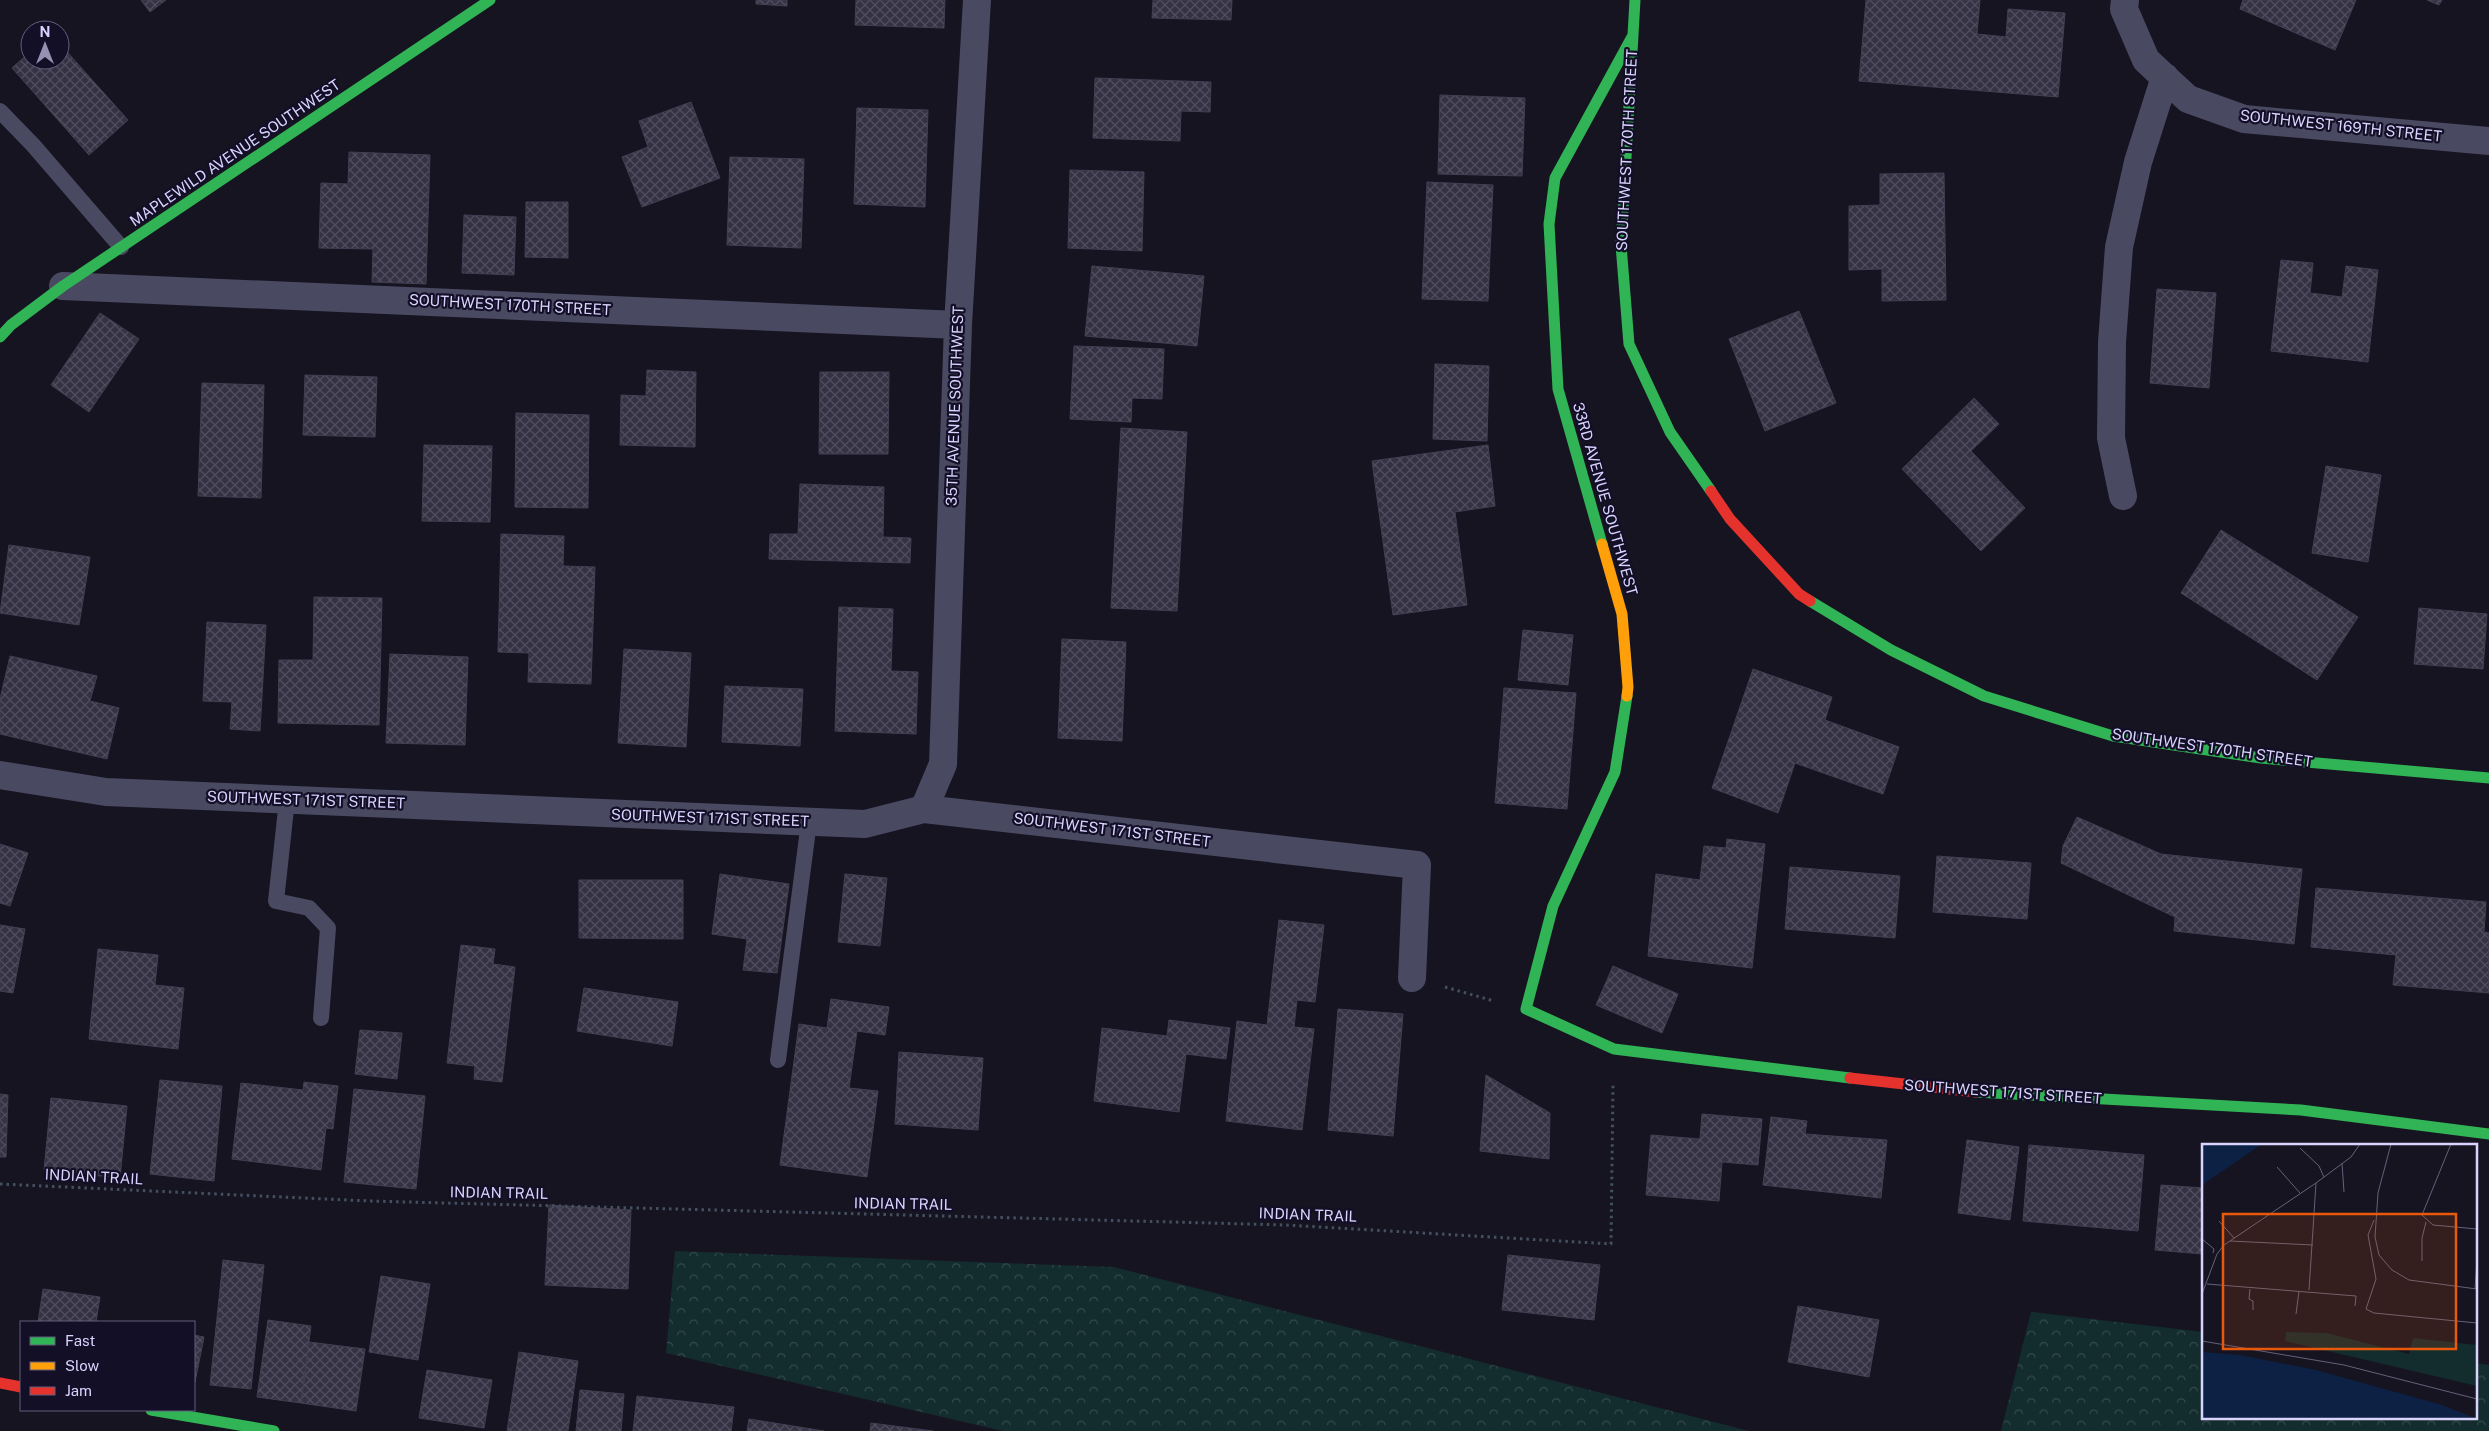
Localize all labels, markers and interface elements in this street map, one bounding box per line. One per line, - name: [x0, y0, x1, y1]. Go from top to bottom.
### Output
- north arrow: [20, 20, 70, 70]
- text: N: [40, 24, 50, 40]
- street label: SOUTHWEST 170TH STREET: [1613, 48, 1640, 251]
- street label: MAPLEWILD AVENUE SOUTHWEST: [126, 76, 343, 229]
- street label: SOUTHWEST 169TH STREET: [2239, 106, 2443, 145]
- street label: SOUTHWEST 170TH STREET: [409, 291, 612, 318]
- street label: 35TH AVENUE SOUTHWEST: [943, 306, 966, 506]
- street label: 33RD AVENUE SOUTHWEST: [1570, 400, 1641, 597]
- street label: SOUTHWEST 170TH STREET: [2111, 725, 2314, 770]
- street label: SOUTHWEST 171ST STREET: [207, 788, 405, 811]
- street label: SOUTHWEST 171ST STREET: [611, 806, 809, 829]
- street label: SOUTHWEST 171ST STREET: [1013, 809, 1212, 850]
- street label: SOUTHWEST 171ST STREET: [1904, 1076, 2103, 1107]
- inset map: [2202, 1144, 2476, 1418]
- street label: INDIAN TRAIL: [44, 1165, 144, 1188]
- street label: INDIAN TRAIL: [450, 1183, 548, 1202]
- street label: INDIAN TRAIL: [854, 1194, 952, 1213]
- street label: INDIAN TRAIL: [1259, 1204, 1358, 1225]
- legend: [20, 1321, 195, 1411]
- text: Fast: [65, 1332, 95, 1349]
- text: Slow: [65, 1357, 100, 1374]
- text: Jam: [65, 1382, 92, 1399]

